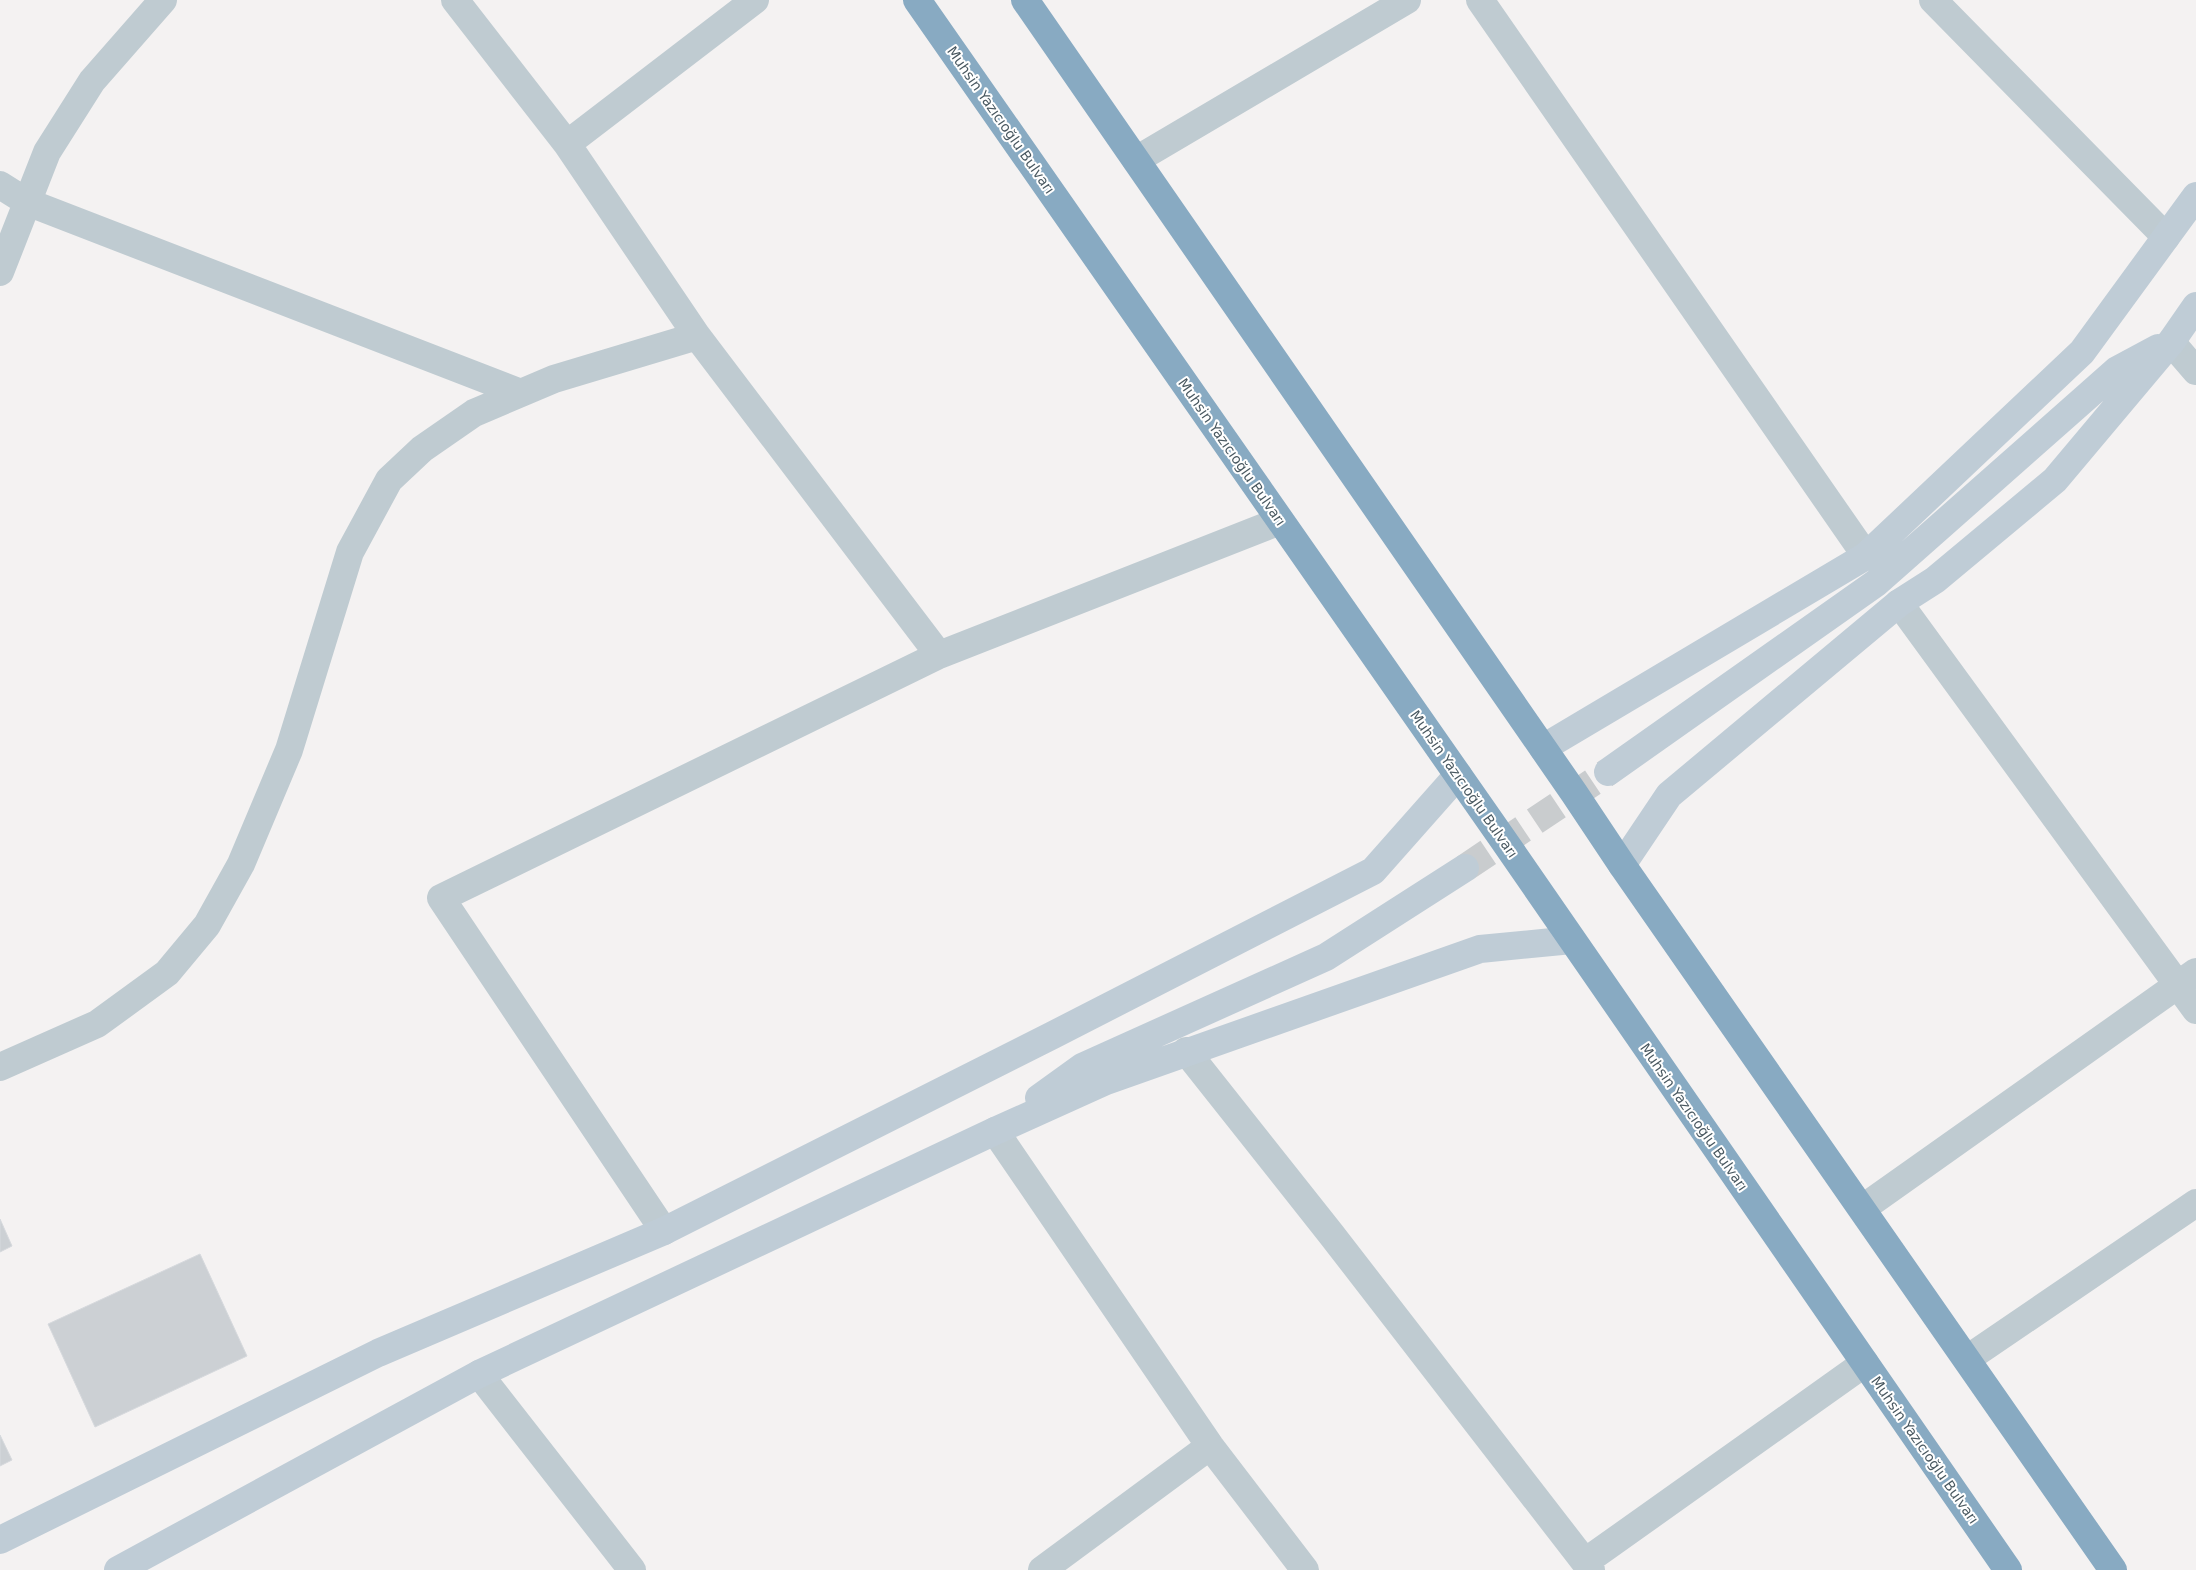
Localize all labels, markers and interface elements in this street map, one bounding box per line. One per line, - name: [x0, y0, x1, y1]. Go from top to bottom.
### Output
- street label: Muhsin Yazıcıoğlu Bulvarı: [944, 43, 1058, 197]
- street label: Muhsin Yazıcıoğlu Bulvarı: [1175, 375, 1289, 529]
- street label: Muhsin Yazıcıoğlu Bulvarı: [1407, 707, 1521, 861]
- street label: Muhsin Yazıcıoğlu Bulvarı: [1637, 1040, 1751, 1194]
- street label: Muhsin Yazıcıoğlu Bulvarı: [1868, 1373, 1982, 1527]

